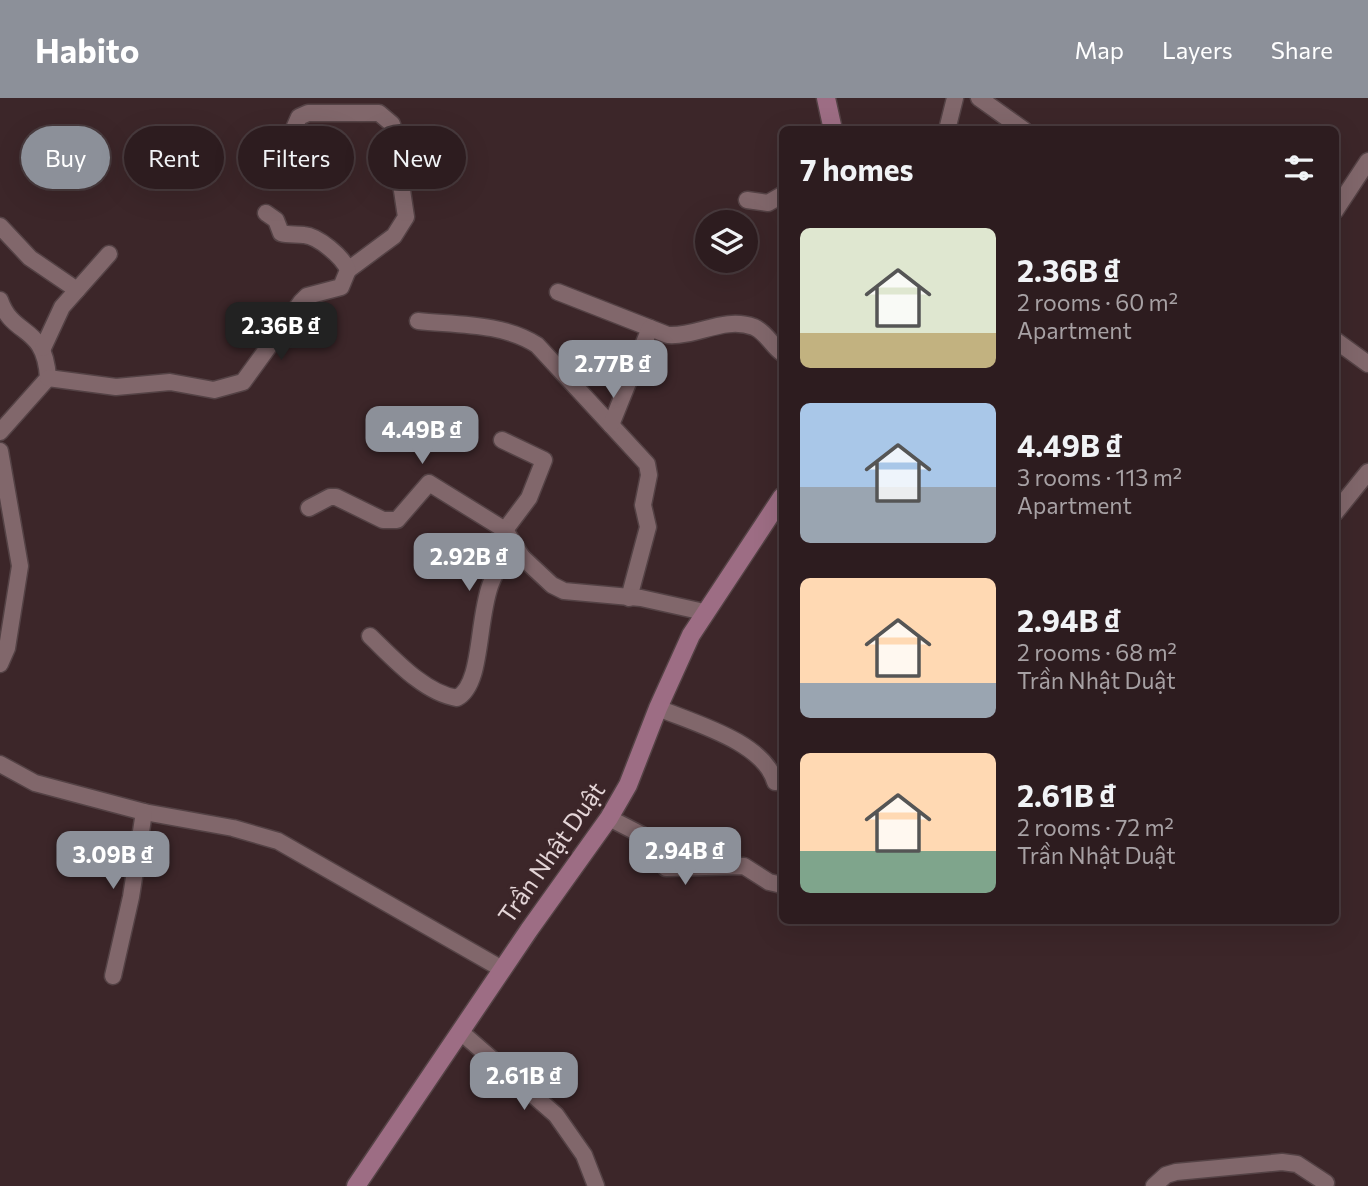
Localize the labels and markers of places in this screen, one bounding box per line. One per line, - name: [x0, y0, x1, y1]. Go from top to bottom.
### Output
- pin: 2.36B ₫: [216, 302, 346, 362]
- pin: 2.77B ₫: [548, 341, 678, 400]
- pin: 4.49B ₫: [357, 406, 487, 466]
- pin: 2.92B ₫: [404, 533, 534, 593]
- pin: 2.94B ₫: [620, 828, 750, 887]
- pin: 3.09B ₫: [48, 832, 178, 891]
- pin: 2.61B ₫: [459, 1052, 589, 1112]

